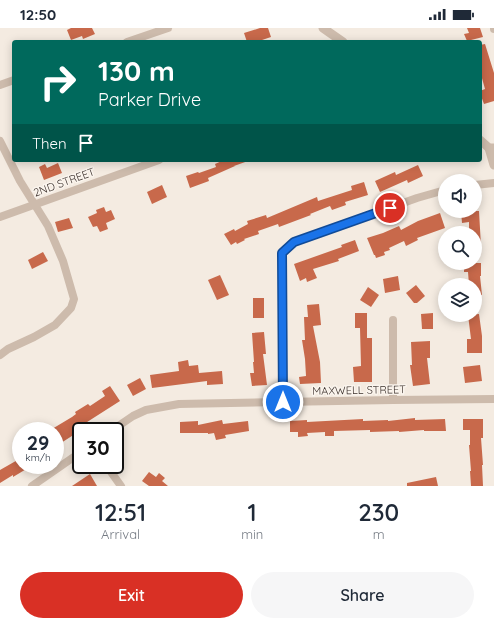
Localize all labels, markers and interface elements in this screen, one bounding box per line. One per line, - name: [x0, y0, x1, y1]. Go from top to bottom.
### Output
- text: 12:50: [20, 5, 56, 24]
- text: 130 m: [98, 53, 175, 88]
- icon: right: [32, 56, 84, 108]
- text: Parker Drive: [98, 88, 201, 111]
- icon: arrive: [75, 132, 97, 154]
- text: Then: [32, 134, 67, 153]
- street label: 2ND STREET: [31, 164, 97, 200]
- map controls: [438, 174, 482, 322]
- button: sound: [438, 174, 482, 218]
- pin: [373, 191, 407, 225]
- icon: arrive: [379, 197, 401, 219]
- button: search: [438, 226, 482, 270]
- button: layers: [438, 278, 482, 322]
- position arrow: [262, 381, 304, 423]
- street label: MAXWELL STREET: [312, 382, 406, 398]
- speed limit sign: 30: [72, 422, 124, 474]
- text: 29: [27, 430, 49, 455]
- text: km/h: [25, 451, 51, 464]
- text: 12:51: [95, 497, 146, 527]
- text: 1: [248, 497, 257, 527]
- text: 230: [358, 497, 399, 527]
- text: Arrival: [101, 526, 140, 542]
- text: min: [241, 526, 263, 542]
- text: m: [373, 526, 385, 542]
- button: Exit: [20, 572, 243, 618]
- button: Share: [251, 572, 474, 618]

